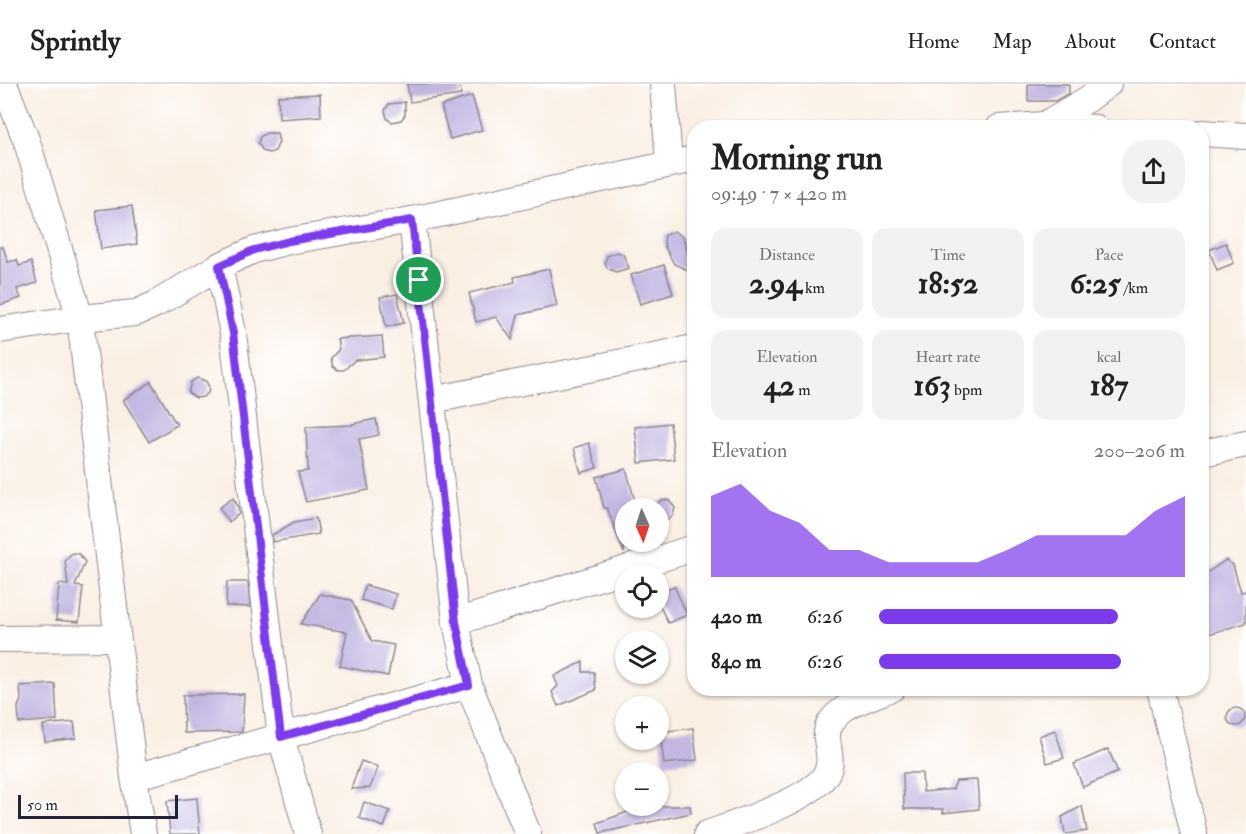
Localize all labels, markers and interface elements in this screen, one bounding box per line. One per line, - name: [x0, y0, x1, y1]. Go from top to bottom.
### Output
- text: Sprintly: [30, 24, 120, 59]
- text: Home: [907, 28, 959, 55]
- text: Map: [992, 28, 1032, 55]
- text: About: [1065, 28, 1116, 55]
- text: Contact: [1149, 28, 1216, 55]
- text: Morning run: [711, 138, 883, 179]
- button: share: [1122, 140, 1185, 203]
- text: 09:49 · 7 × 420 m: [711, 181, 847, 206]
- text: Distance: [759, 245, 815, 265]
- text: Time: [931, 245, 965, 265]
- text: Pace: [1095, 245, 1123, 265]
- pin: [393, 254, 444, 305]
- icon: arrive: [402, 263, 435, 296]
- text: 2.94: [749, 265, 802, 302]
- text: 18:52: [918, 265, 978, 302]
- text: 6:25: [1070, 265, 1121, 302]
- text: km: [802, 278, 825, 298]
- text: /km: [1121, 278, 1148, 298]
- text: Elevation: [757, 347, 817, 367]
- text: Heart rate: [915, 347, 981, 367]
- text: kcal: [1097, 347, 1121, 367]
- text: 42: [763, 367, 795, 404]
- text: 163: [914, 367, 951, 404]
- text: 187: [1090, 367, 1128, 404]
- text: m: [795, 380, 811, 400]
- text: bpm: [951, 380, 982, 400]
- text: Elevation: [711, 438, 787, 463]
- text: 200–206 m: [1094, 438, 1185, 463]
- north arrow: [615, 498, 669, 552]
- map controls: [615, 498, 669, 816]
- button: locate: [615, 564, 669, 618]
- text: 420 m: [711, 604, 762, 629]
- text: 6:26: [807, 604, 842, 629]
- button: layers: [615, 630, 669, 684]
- text: 840 m: [711, 649, 761, 674]
- text: 6:26: [807, 649, 842, 674]
- button: +: [615, 696, 669, 750]
- button: −: [615, 762, 669, 816]
- scale bar: [18, 792, 178, 820]
- text: 50 m: [27, 795, 58, 815]

